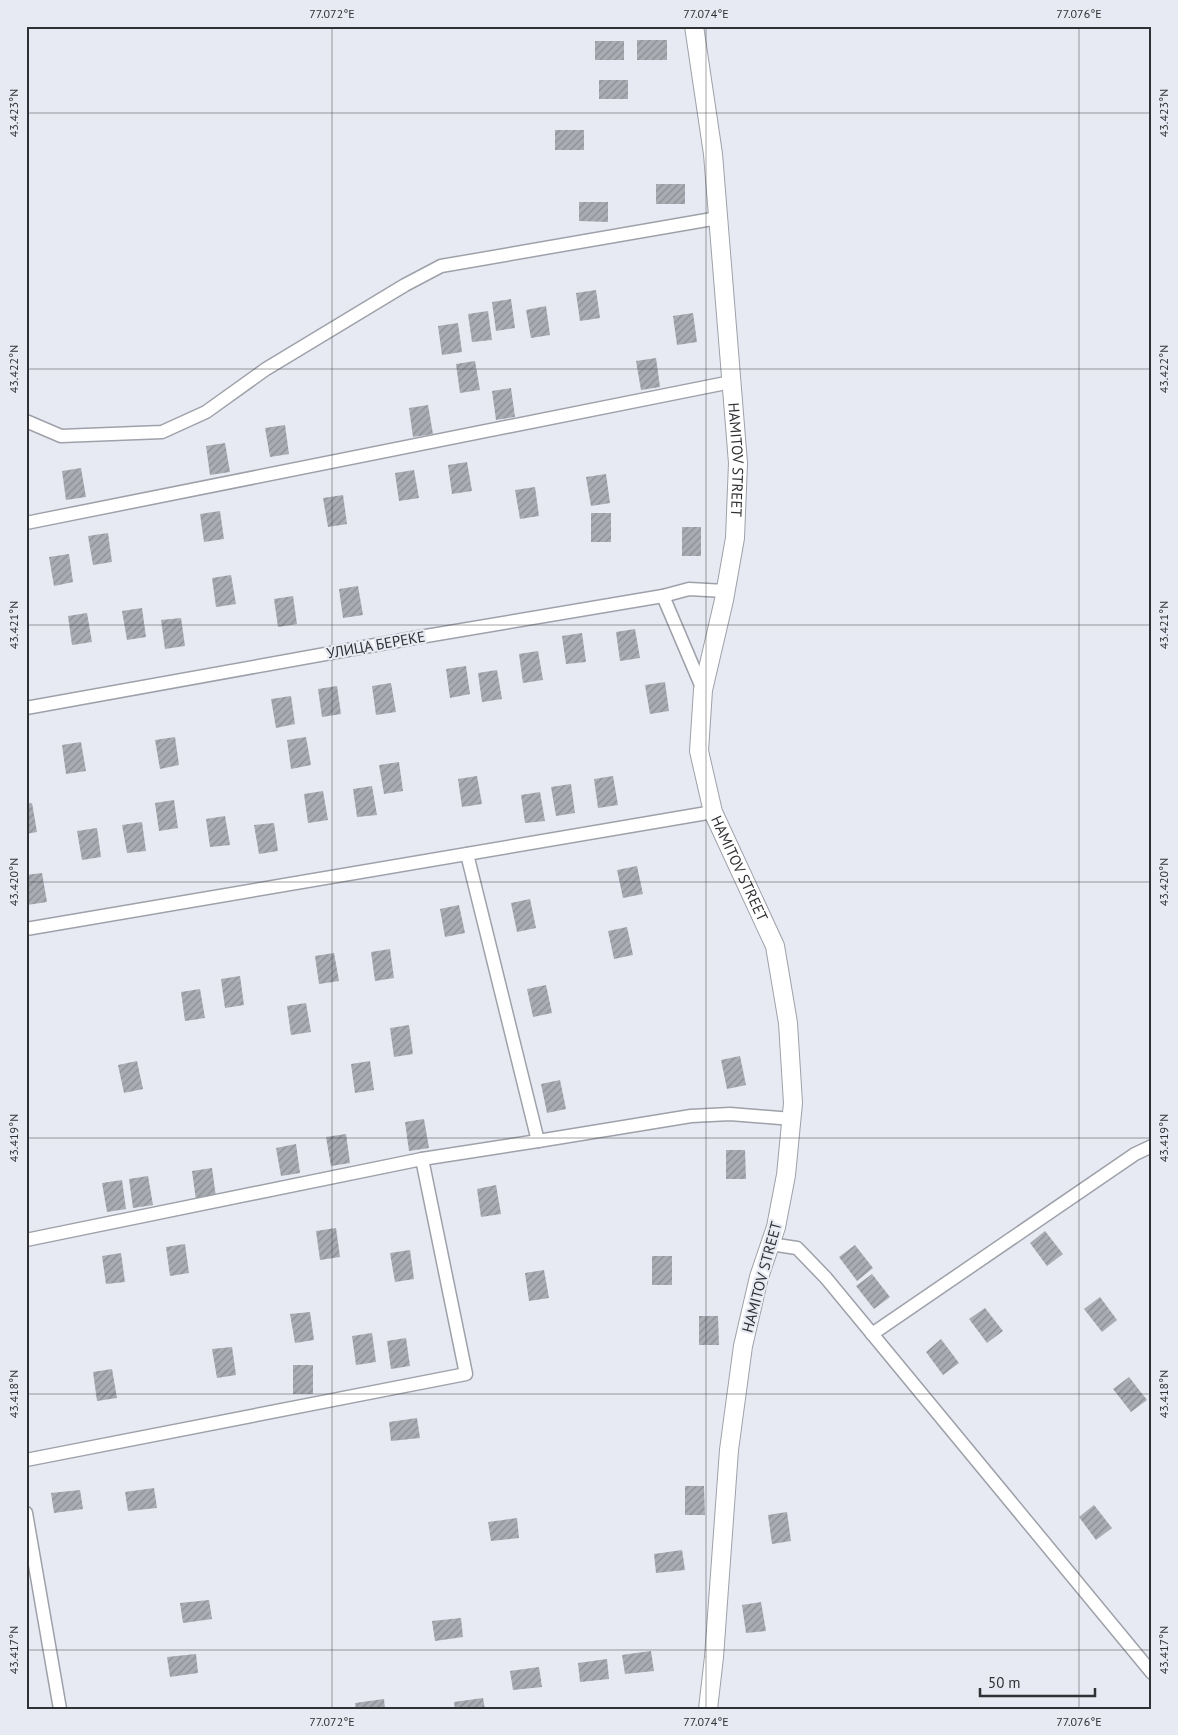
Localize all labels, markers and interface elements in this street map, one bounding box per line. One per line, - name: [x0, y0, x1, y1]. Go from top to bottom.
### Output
- text: 77.072°E: [309, 6, 355, 21]
- text: 77.074°E: [683, 6, 729, 21]
- text: 77.076°E: [1056, 6, 1102, 21]
- text: 43.423°N: [6, 89, 21, 137]
- text: 43.423°N: [1156, 89, 1171, 137]
- text: 43.422°N: [6, 345, 21, 393]
- text: 43.422°N: [1156, 345, 1171, 393]
- street label: HAMITOV STREET: [724, 402, 748, 518]
- text: 43.421°N: [6, 601, 21, 649]
- text: 43.421°N: [1156, 601, 1171, 649]
- street label: УЛИЦА БЕРЕКЕ: [325, 626, 427, 663]
- street label: HAMITOV STREET: [707, 813, 773, 925]
- text: 43.420°N: [6, 858, 21, 906]
- text: 43.420°N: [1156, 858, 1171, 906]
- text: 43.419°N: [6, 1114, 21, 1162]
- text: 43.419°N: [1156, 1114, 1171, 1162]
- street label: HAMITOV STREET: [738, 1219, 786, 1335]
- text: 43.418°N: [6, 1370, 21, 1418]
- text: 43.418°N: [1156, 1370, 1171, 1418]
- text: 43.417°N: [6, 1626, 21, 1674]
- text: 43.417°N: [1156, 1626, 1171, 1674]
- scale bar: [980, 1665, 1096, 1697]
- text: 50 m: [988, 1673, 1021, 1692]
- text: 77.072°E: [309, 1714, 355, 1729]
- text: 77.074°E: [683, 1714, 729, 1729]
- text: 77.076°E: [1056, 1714, 1102, 1729]

